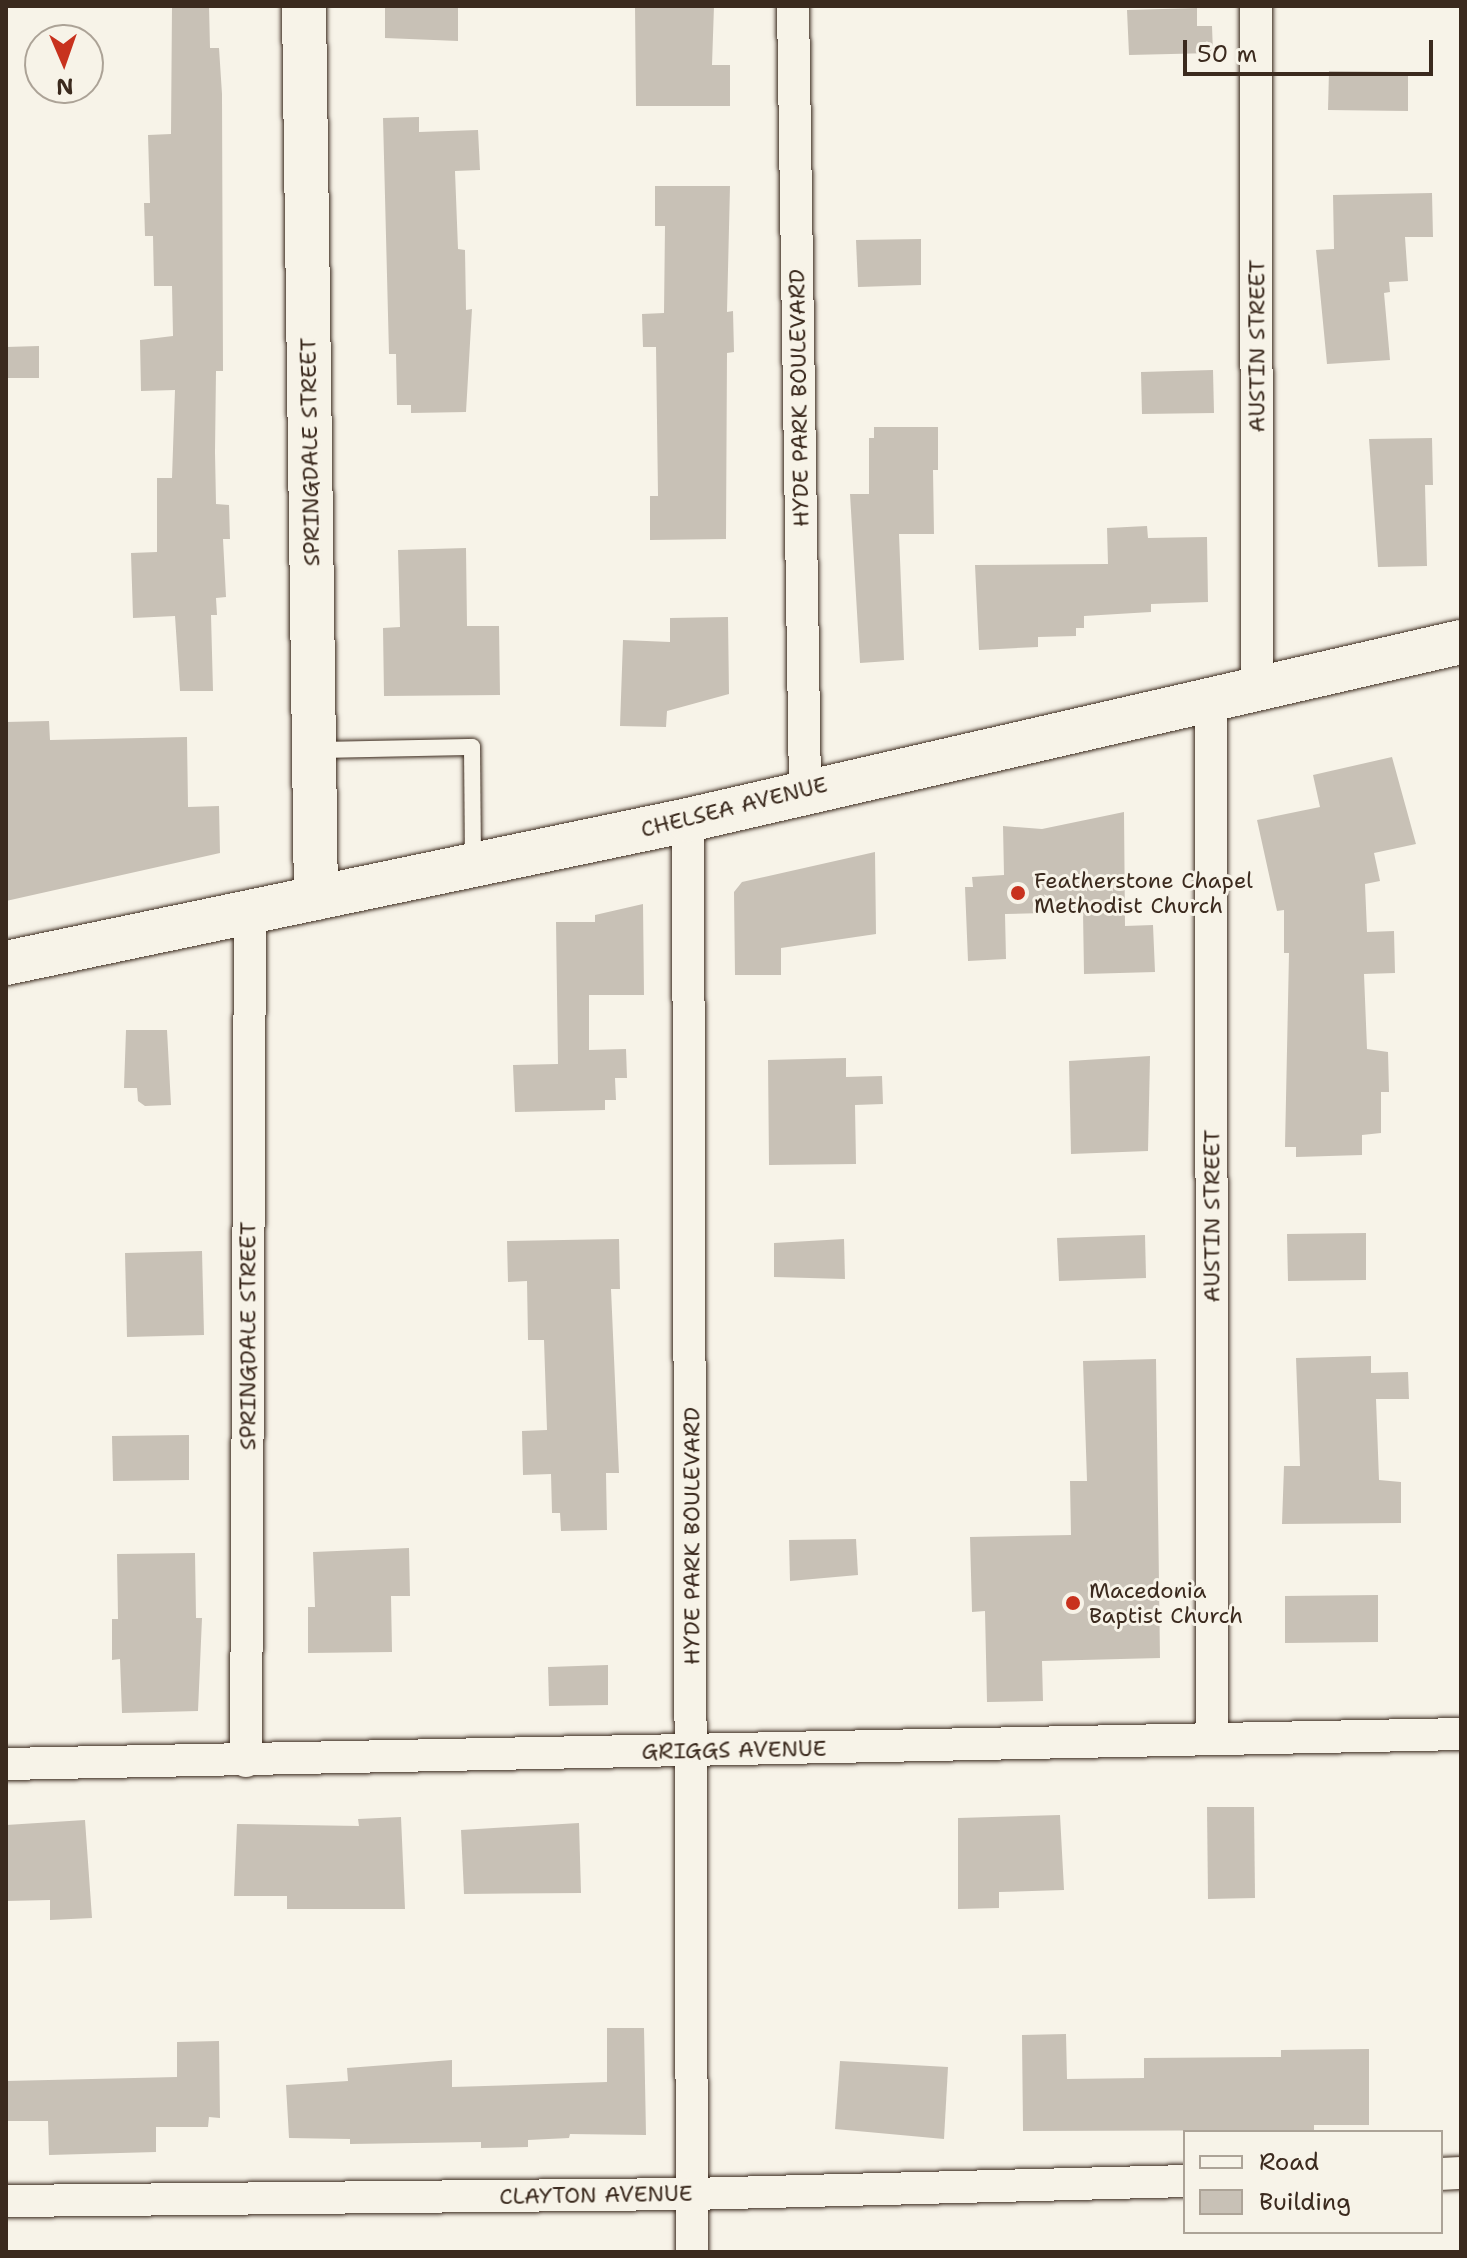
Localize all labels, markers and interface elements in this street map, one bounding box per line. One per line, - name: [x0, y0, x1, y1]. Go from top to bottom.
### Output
- north arrow: [24, 24, 104, 104]
- scale bar: [1187, 24, 1437, 74]
- text: 50 m: [1197, 38, 1257, 70]
- text: N: [56, 72, 74, 101]
- street label: AUSTIN STREET: [1244, 259, 1270, 433]
- street label: HYDE PARK BOULEVARD: [784, 269, 814, 527]
- street label: SPRINGDALE STREET: [295, 337, 325, 567]
- street label: CHELSEA AVENUE: [638, 771, 830, 843]
- place label: Featherstone Chapel Methodist Church: [1034, 867, 1253, 918]
- marker: Featherstone Chapel Methodist Church: [1009, 884, 1027, 902]
- street label: AUSTIN STREET: [1199, 1129, 1225, 1303]
- street label: SPRINGDALE STREET: [235, 1222, 261, 1450]
- street label: HYDE PARK BOULEVARD: [679, 1407, 705, 1665]
- place label: Macedonia Baptist Church: [1089, 1577, 1243, 1628]
- marker: Macedonia Baptist Church: [1064, 1594, 1082, 1612]
- street label: GRIGGS AVENUE: [641, 1735, 827, 1765]
- legend: [1183, 2130, 1443, 2234]
- text: Road: [1259, 2146, 1319, 2178]
- street label: CLAYTON AVENUE: [499, 2180, 693, 2210]
- text: Building: [1259, 2186, 1351, 2218]

